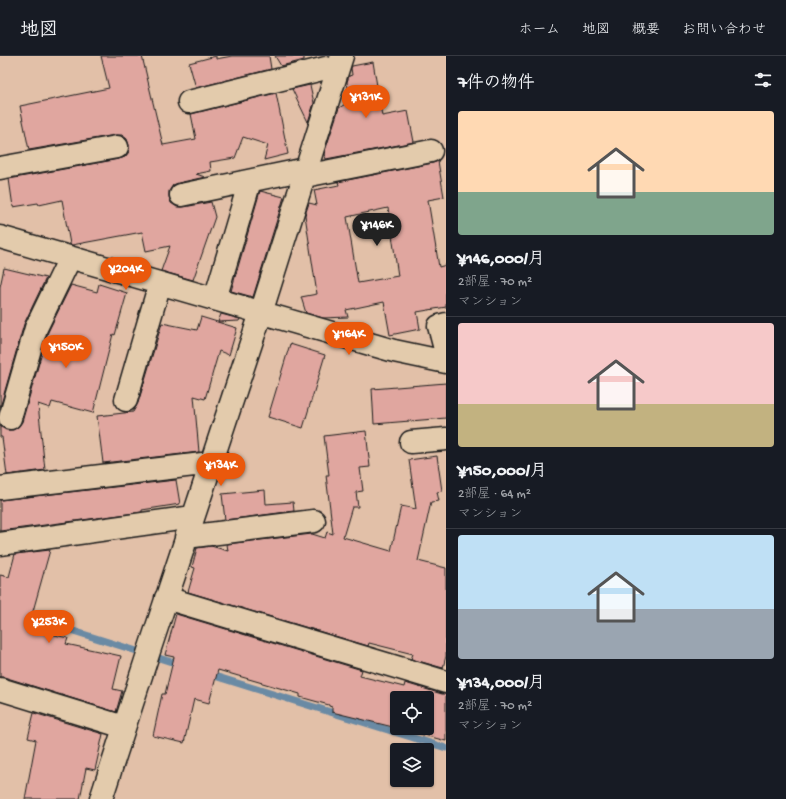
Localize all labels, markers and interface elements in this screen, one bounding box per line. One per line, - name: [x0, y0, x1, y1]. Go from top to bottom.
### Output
- text: 地図: [20, 20, 58, 43]
- text: ホーム: [519, 22, 560, 39]
- text: 地図: [582, 22, 610, 39]
- text: 概要: [632, 22, 660, 39]
- text: お問い合わせ: [682, 22, 766, 39]
- icon: filters: [752, 69, 774, 91]
- text: 7件の物件: [458, 74, 535, 94]
- pin: ¥131K: [338, 85, 394, 119]
- text: ¥131K: [351, 90, 381, 105]
- icon: home: [580, 137, 652, 209]
- pin: ¥146K: [349, 213, 405, 247]
- text: ¥146K: [361, 218, 393, 233]
- text: ¥146,000/月: [458, 250, 545, 270]
- pin: ¥204K: [98, 257, 154, 291]
- text: ¥204K: [109, 262, 143, 277]
- text: 2部屋 · 70 m²: [458, 275, 532, 290]
- text: マンション: [458, 295, 522, 310]
- pin: ¥164K: [321, 322, 377, 356]
- text: ¥164K: [333, 327, 365, 342]
- pin: ¥150K: [38, 335, 94, 369]
- text: ¥150K: [50, 340, 82, 355]
- icon: home: [580, 349, 652, 421]
- pin: ¥134K: [193, 453, 249, 487]
- text: ¥134K: [205, 458, 237, 473]
- text: ¥150,000/月: [458, 462, 547, 482]
- text: 2部屋 · 64 m²: [458, 487, 531, 502]
- text: マンション: [458, 507, 522, 522]
- icon: home: [580, 561, 652, 633]
- pin: ¥253K: [21, 610, 77, 644]
- text: ¥253K: [32, 615, 66, 630]
- text: ¥134,000/月: [458, 674, 545, 694]
- map controls: [390, 691, 434, 787]
- button: locate: [390, 691, 434, 735]
- text: 2部屋 · 70 m²: [458, 699, 532, 714]
- text: マンション: [458, 719, 522, 734]
- button: layers: [390, 743, 434, 787]

